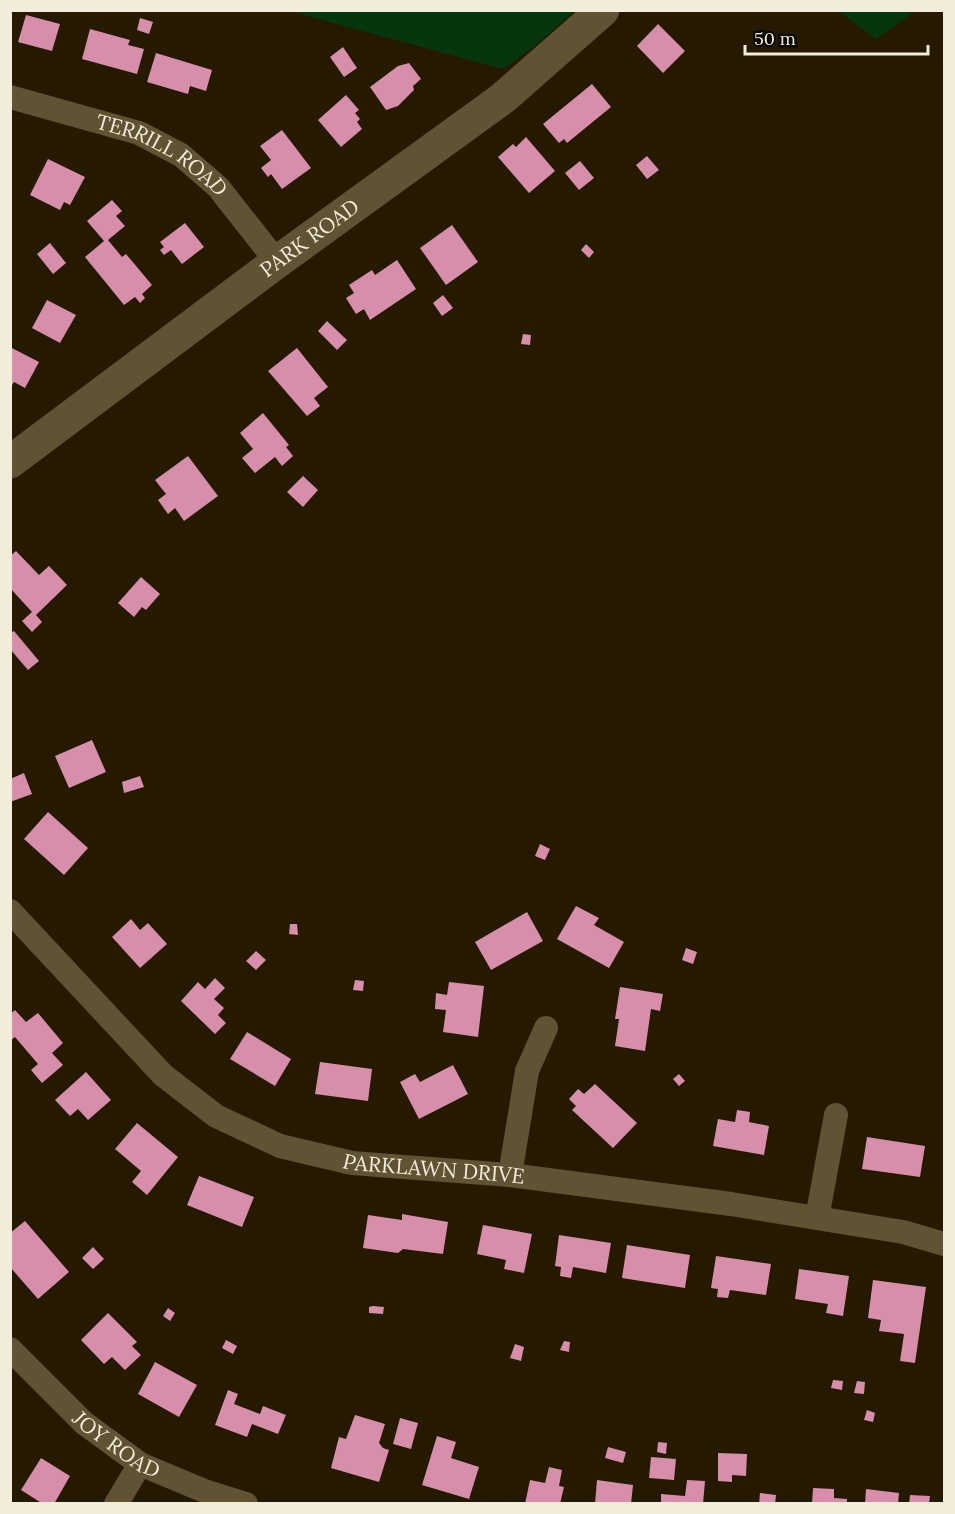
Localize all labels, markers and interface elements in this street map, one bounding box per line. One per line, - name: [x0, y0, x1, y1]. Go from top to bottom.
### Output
- scale bar: [745, 18, 928, 56]
- text: 50 m: [754, 27, 796, 50]
- street label: TERRILL ROAD: [93, 108, 234, 201]
- street label: PARK ROAD: [254, 193, 365, 283]
- street label: PARKLAWN DRIVE: [340, 1147, 526, 1190]
- street label: JOY ROAD: [66, 1404, 164, 1484]

